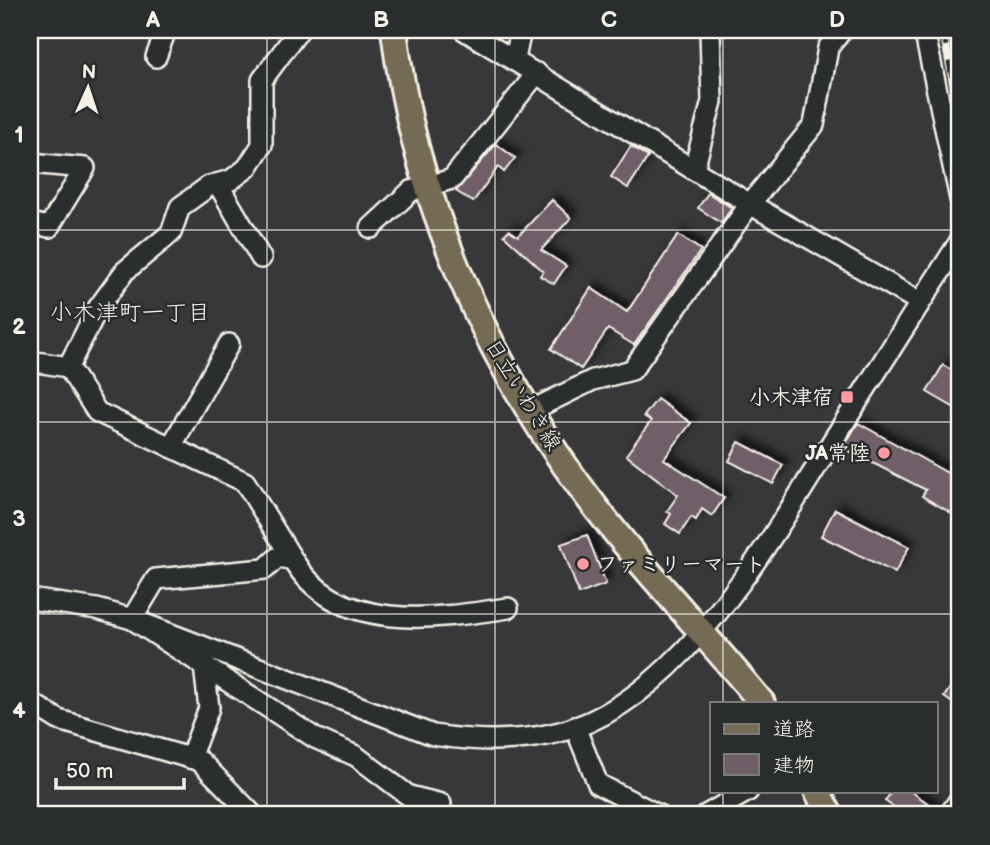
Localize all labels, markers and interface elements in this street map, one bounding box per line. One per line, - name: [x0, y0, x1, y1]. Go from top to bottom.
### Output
- text: A: [145, 6, 161, 34]
- text: B: [373, 6, 389, 34]
- text: C: [601, 6, 617, 34]
- text: D: [829, 6, 845, 34]
- north arrow: [52, 52, 122, 122]
- text: N: [81, 61, 97, 84]
- text: 1: [14, 121, 24, 149]
- district label: 小木津町一丁目: [50, 299, 211, 327]
- text: 2: [12, 313, 26, 341]
- street label: 日立いわき線: [480, 335, 566, 455]
- place label: 小木津宿: [749, 385, 833, 410]
- marker: 小木津宿: [839, 389, 855, 405]
- place label: JA常陸: [805, 441, 870, 466]
- marker: JA常陸: [876, 445, 892, 461]
- text: 3: [12, 505, 26, 533]
- place label: ファミリーマート: [597, 552, 766, 577]
- marker: ファミリーマート: [575, 556, 591, 572]
- text: 4: [12, 697, 26, 725]
- legend: [710, 702, 937, 792]
- text: 道路: [773, 717, 815, 742]
- scale bar: [56, 747, 184, 791]
- text: 建物: [773, 753, 815, 778]
- text: 50 m: [66, 759, 113, 784]

